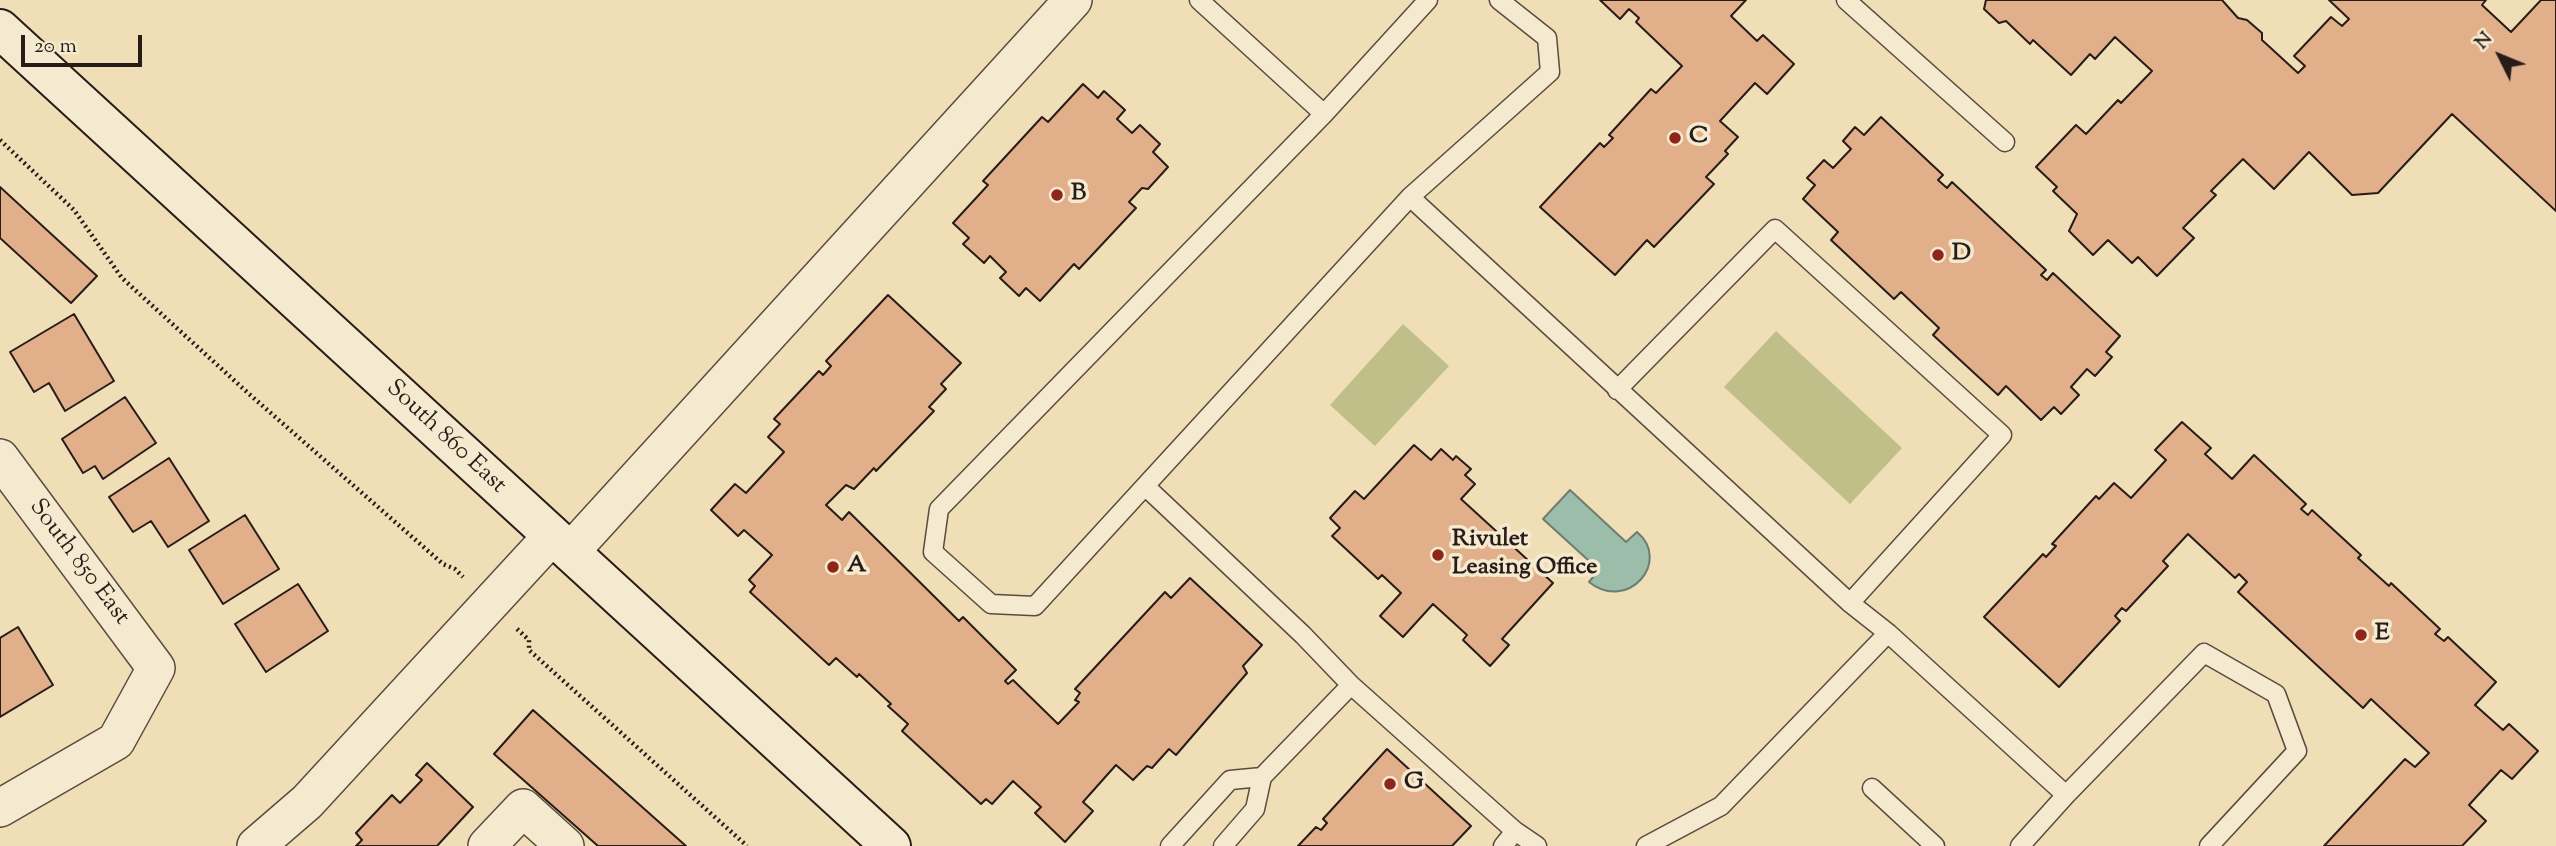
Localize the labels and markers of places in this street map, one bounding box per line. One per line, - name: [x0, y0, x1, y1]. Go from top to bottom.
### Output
- place label: C: [1689, 124, 1708, 152]
- marker: C: [1667, 130, 1683, 146]
- place label: B: [1071, 181, 1086, 209]
- marker: B: [1049, 187, 1065, 203]
- place label: D: [1952, 241, 1971, 269]
- marker: D: [1930, 247, 1946, 263]
- place label: Rivulet Leasing Office: [1452, 527, 1598, 583]
- marker: Rivulet Leasing Office: [1430, 547, 1446, 563]
- place label: A: [847, 553, 866, 581]
- marker: A: [825, 559, 841, 575]
- place label: E: [2375, 621, 2389, 649]
- marker: E: [2353, 627, 2369, 643]
- place label: G: [1404, 770, 1424, 798]
- marker: G: [1382, 776, 1398, 792]

